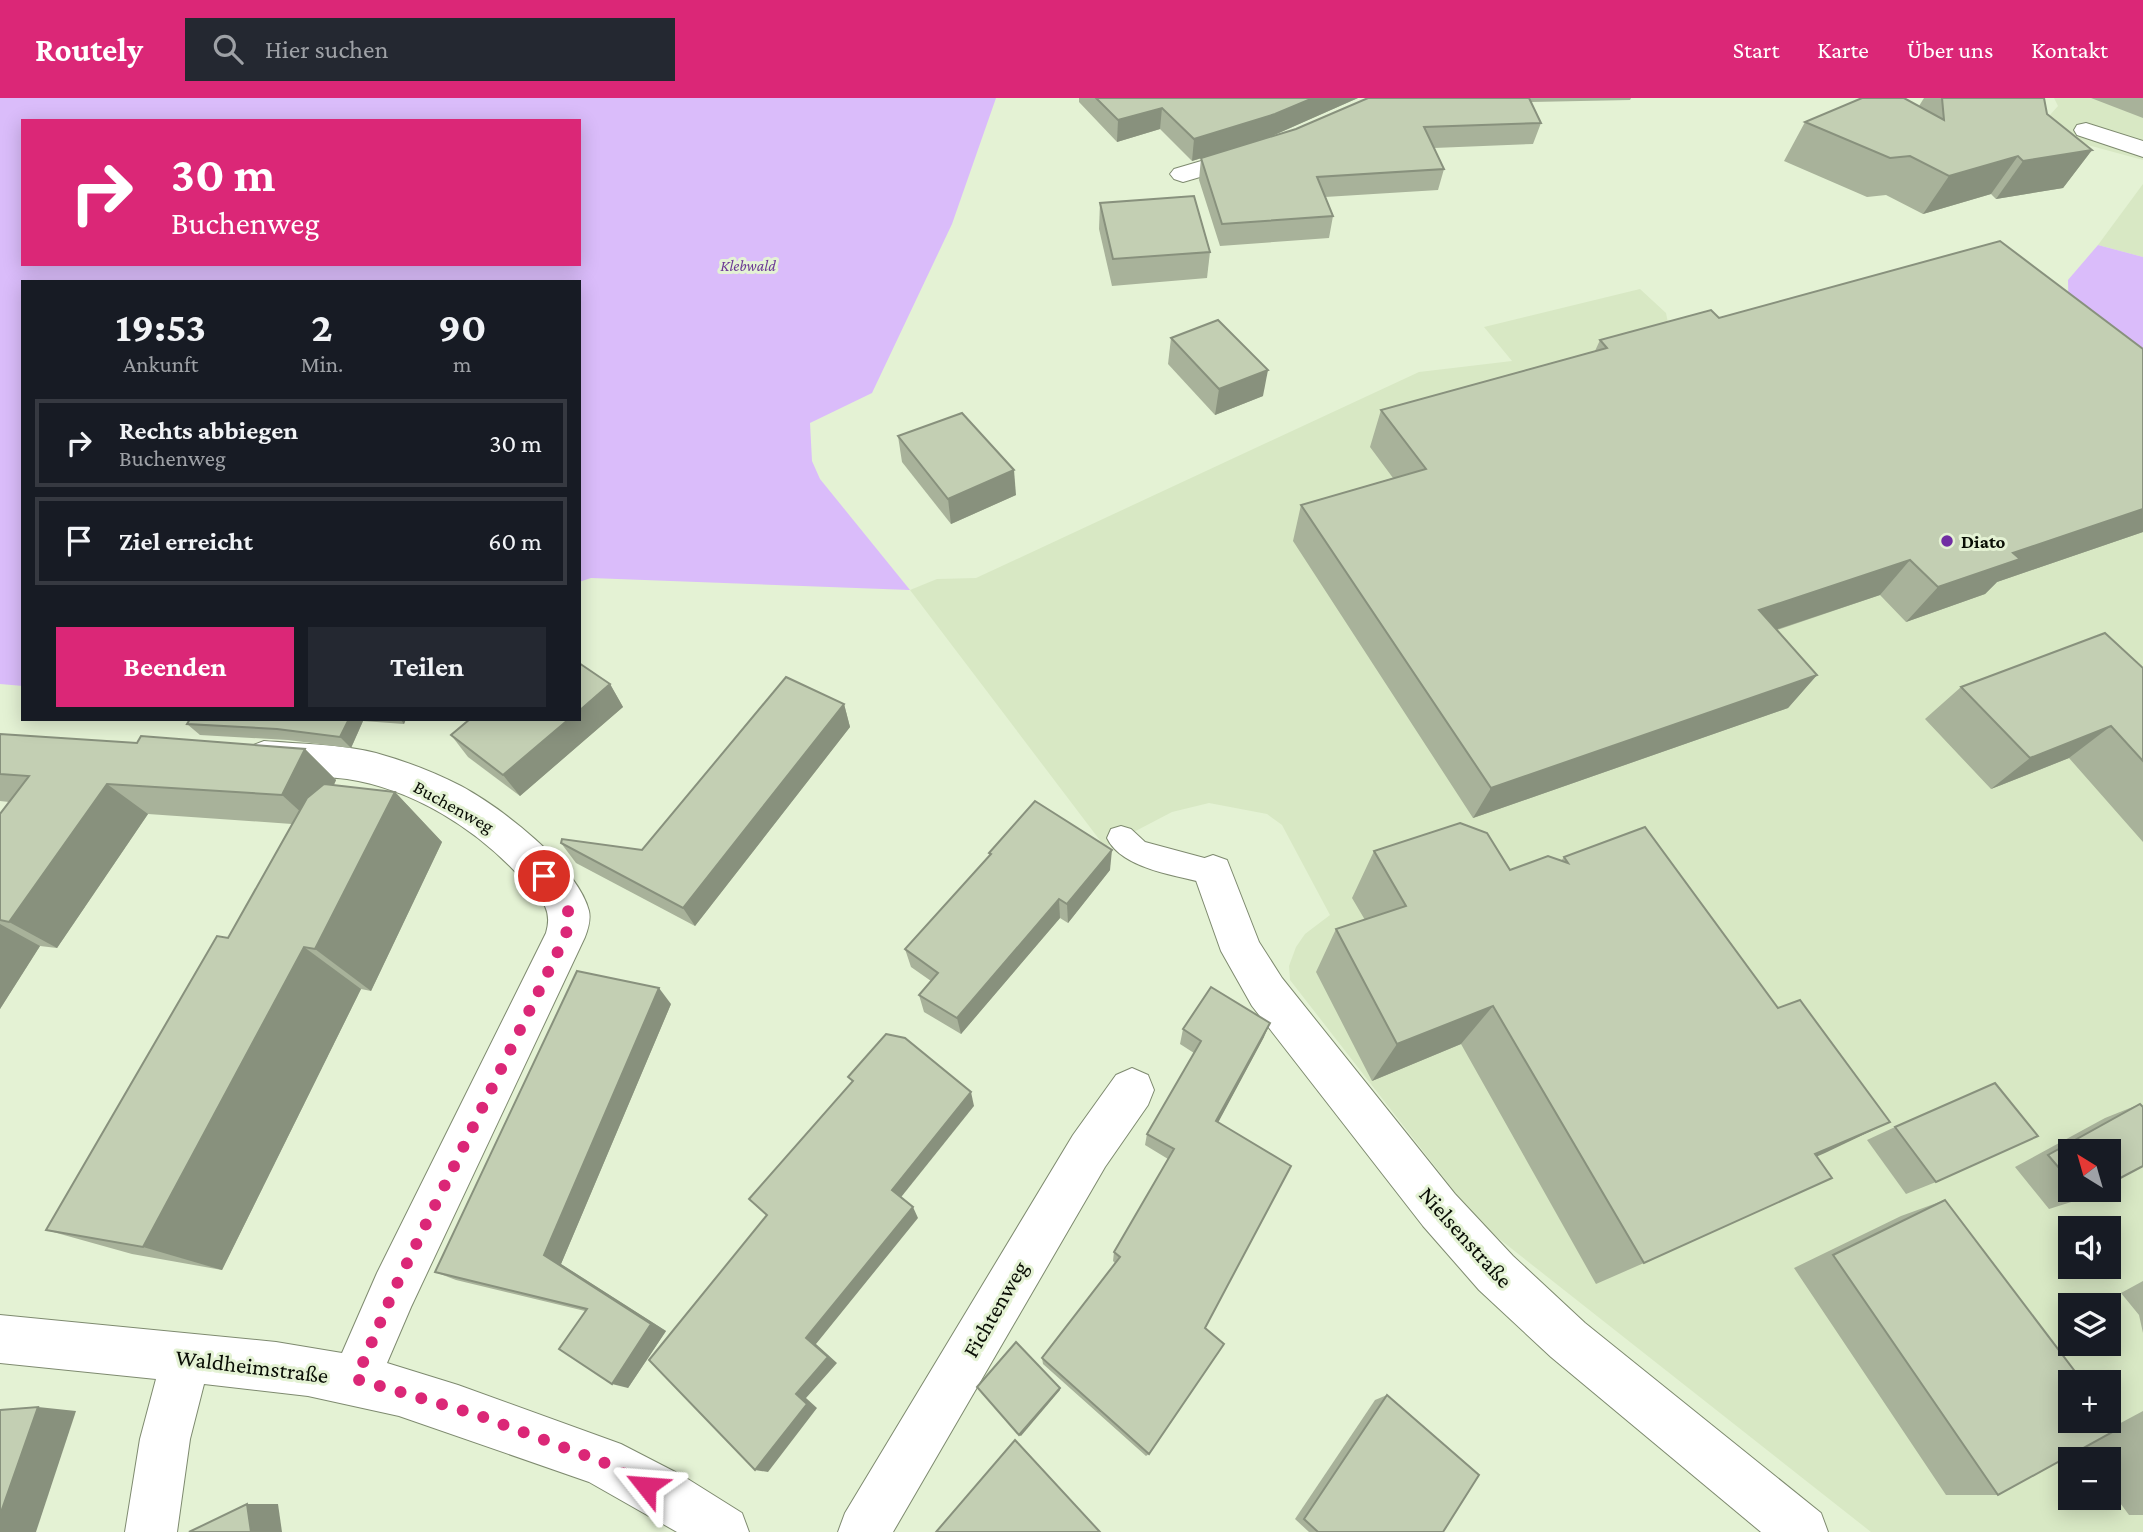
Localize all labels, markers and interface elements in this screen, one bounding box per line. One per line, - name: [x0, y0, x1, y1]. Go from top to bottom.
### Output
- search box: [185, 18, 675, 81]
- icon: search: [209, 30, 247, 68]
- text: Routely: [35, 31, 143, 68]
- text: Hier suchen: [265, 35, 388, 64]
- text: Start: [1733, 36, 1779, 63]
- text: Karte: [1817, 36, 1869, 63]
- text: Über uns: [1907, 36, 1993, 63]
- text: Kontakt: [2031, 36, 2108, 63]
- icon: right: [56, 147, 147, 238]
- text: 30 m: [171, 147, 276, 202]
- text: Buchenweg: [171, 205, 320, 241]
- park label: Klebwald: [720, 257, 776, 274]
- text: 19:53: [116, 303, 206, 350]
- text: 2: [311, 303, 333, 350]
- text: 90: [438, 303, 486, 350]
- text: Ankunft: [123, 351, 198, 377]
- text: Min.: [301, 351, 343, 377]
- text: m: [453, 351, 471, 377]
- text: Rechts abbiegen: [119, 416, 298, 445]
- icon: right: [60, 424, 98, 462]
- text: 30 m: [489, 429, 542, 458]
- text: Buchenweg: [119, 445, 226, 471]
- icon: arrive: [60, 522, 98, 560]
- text: Ziel erreicht: [119, 527, 253, 556]
- text: 60 m: [488, 527, 542, 556]
- place label: Diato: [1961, 531, 2006, 552]
- marker: Diato: [1939, 533, 1955, 549]
- button: Beenden: [56, 627, 294, 707]
- button: Teilen: [308, 627, 546, 707]
- street label: Buchenweg: [410, 776, 497, 837]
- pin: [514, 846, 574, 906]
- icon: arrive: [525, 857, 563, 895]
- north arrow: [2058, 1139, 2121, 1202]
- map controls: [2058, 1139, 2121, 1510]
- street label: Nielsenstraße: [1414, 1181, 1518, 1293]
- button: sound: [2058, 1216, 2121, 1279]
- street label: Fichtenweg: [957, 1256, 1033, 1362]
- button: layers: [2058, 1293, 2121, 1356]
- street label: Waldheimstraße: [174, 1344, 330, 1388]
- button: +: [2058, 1370, 2121, 1433]
- button: −: [2058, 1447, 2121, 1510]
- position arrow: [609, 1449, 683, 1523]

